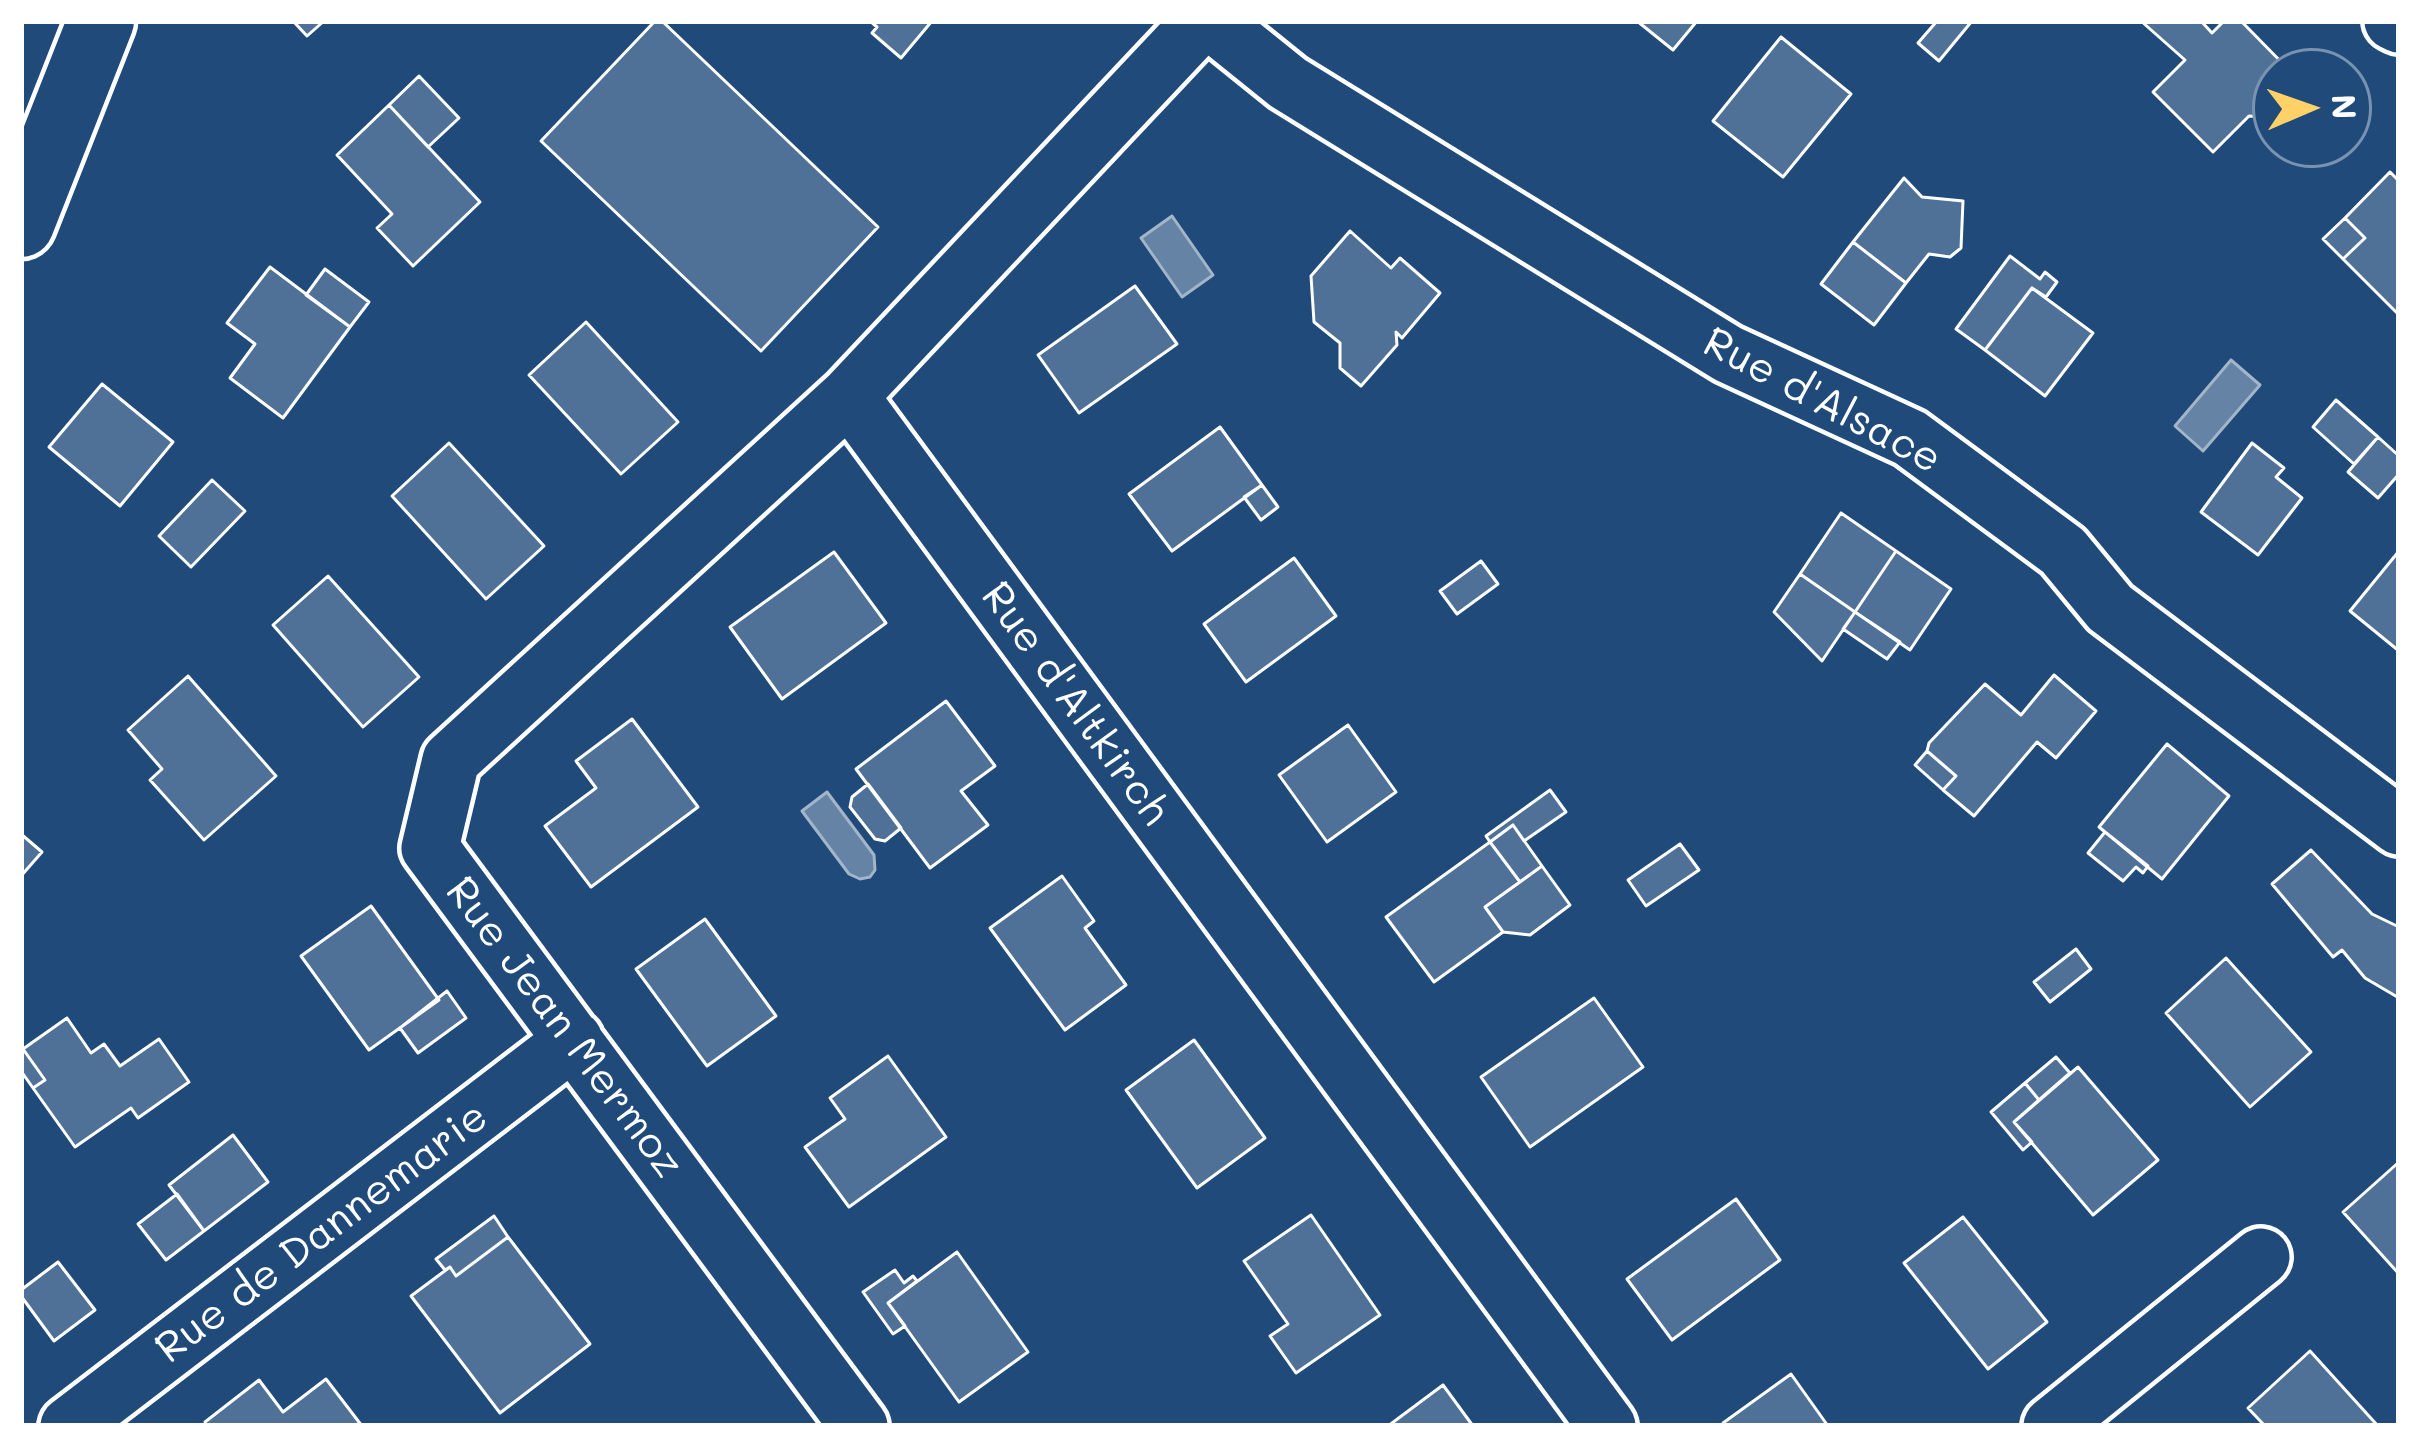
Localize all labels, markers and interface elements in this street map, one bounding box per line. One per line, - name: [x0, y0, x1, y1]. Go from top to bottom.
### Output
- north arrow: [2252, 48, 2372, 168]
- text: N: [2324, 94, 2367, 120]
- street label: Rue d'Alsace: [1694, 317, 1950, 485]
- street label: Rue d'Altkirch: [970, 573, 1180, 835]
- street label: Rue Jean Mermoz: [434, 868, 694, 1188]
- street label: Rue de Dannemarie: [146, 1092, 498, 1374]

